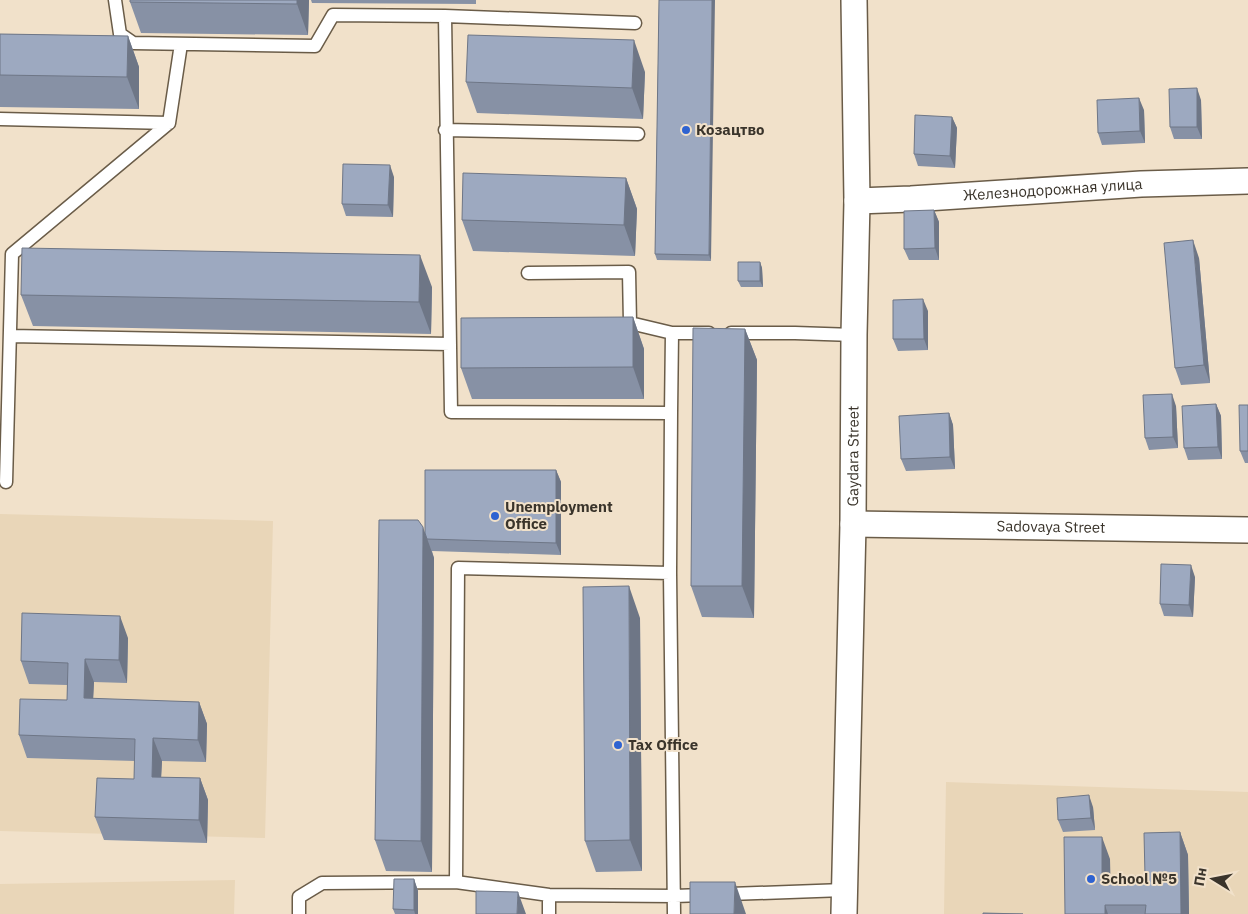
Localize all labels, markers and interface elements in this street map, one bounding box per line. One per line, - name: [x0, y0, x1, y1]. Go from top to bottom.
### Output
- place label: Козацтво: [696, 120, 764, 139]
- marker: Козацтво: [680, 124, 692, 136]
- street label: Железнодорожная улица: [962, 174, 1143, 205]
- street label: Gaydara Street: [843, 406, 863, 507]
- place label: Unemployment Office: [505, 497, 613, 533]
- marker: Unemployment Office: [489, 510, 501, 522]
- street label: Sadovaya Street: [996, 516, 1106, 537]
- place label: Tax Office: [628, 735, 698, 754]
- marker: Tax Office: [612, 739, 624, 751]
- north arrow: [1188, 854, 1238, 904]
- text: Пн: [1190, 866, 1211, 887]
- place label: School №5: [1101, 869, 1177, 888]
- marker: School №5: [1085, 873, 1097, 885]

